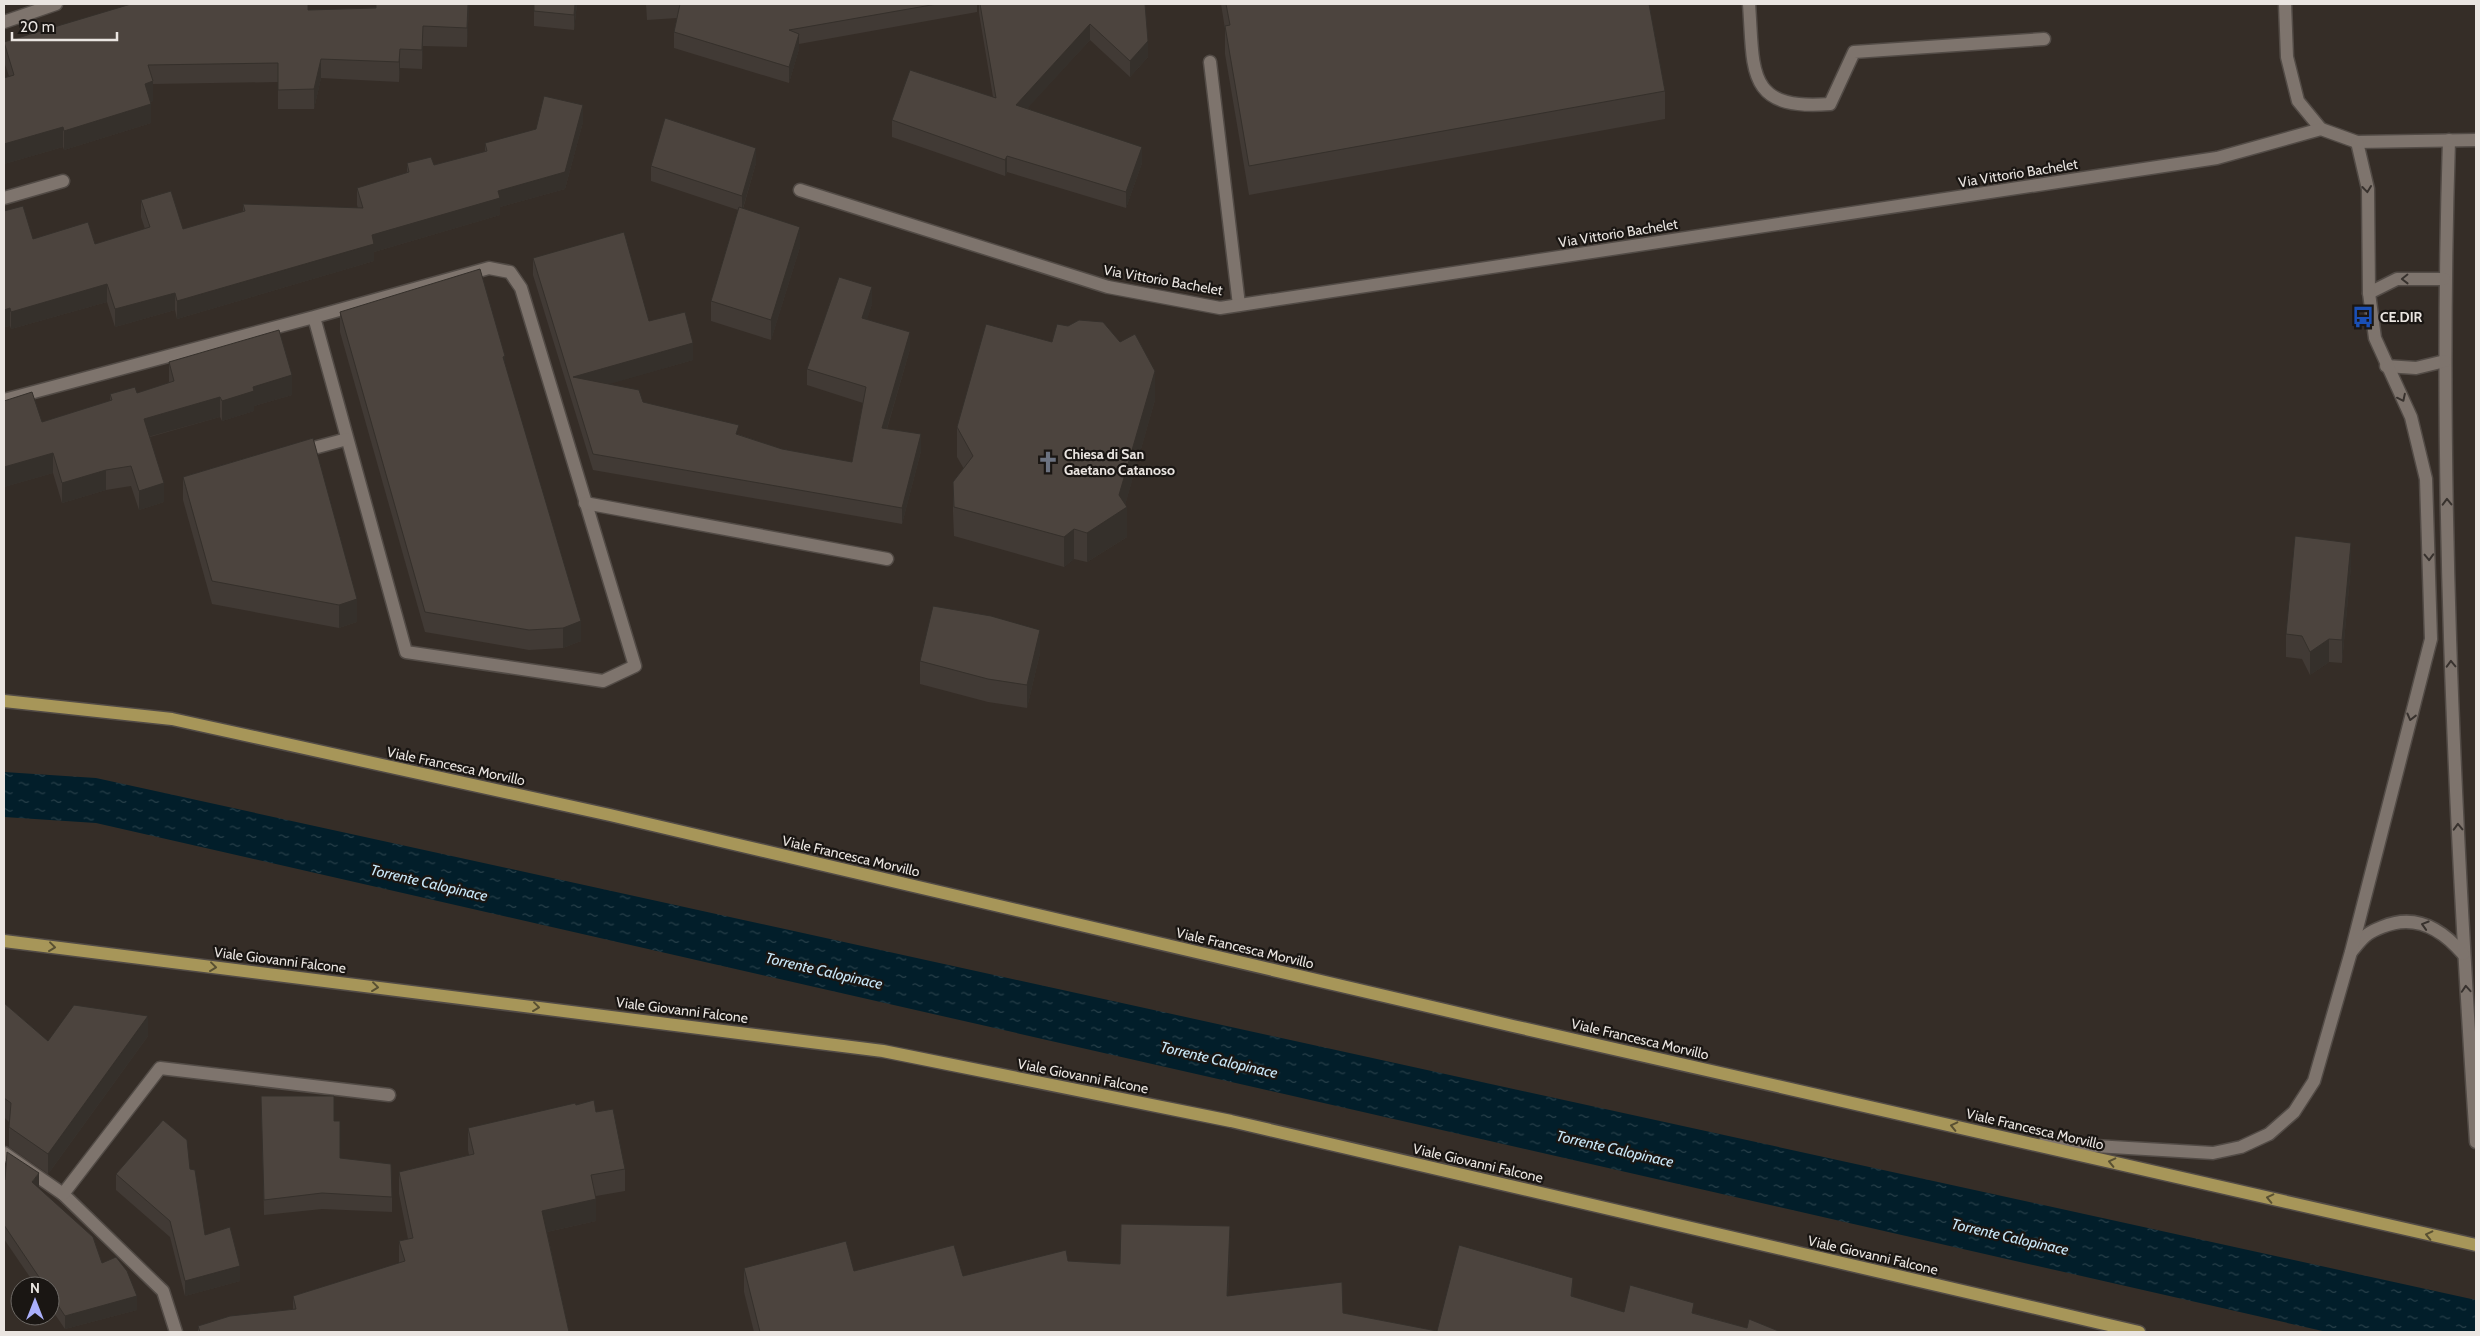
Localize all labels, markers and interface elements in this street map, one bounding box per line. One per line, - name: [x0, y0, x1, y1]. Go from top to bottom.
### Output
- scale bar: [12, 10, 118, 42]
- text: 20 m: [20, 18, 55, 36]
- street label: Via Vittorio Bachelet: [1957, 155, 2079, 191]
- one-way arrow: [2361, 186, 2372, 194]
- street label: Via Vittorio Bachelet: [1557, 215, 1679, 251]
- street label: Via Vittorio Bachelet: [1102, 261, 1224, 299]
- one-way arrow: [2401, 274, 2408, 284]
- bus stop icon: CE.DIR: [2350, 304, 2376, 330]
- place label: CE.DIR: [2380, 308, 2423, 326]
- one-way arrow: [2395, 393, 2406, 402]
- place label: Chiesa di San Gaetano Catanoso: [1064, 445, 1175, 479]
- church icon: Chiesa di San Gaetano Catanoso: [1035, 449, 1061, 475]
- one-way arrow: [2442, 498, 2452, 506]
- one-way arrow: [2423, 553, 2434, 561]
- one-way arrow: [2446, 660, 2457, 668]
- one-way arrow: [2406, 712, 2417, 721]
- street label: Viale Francesca Morvillo: [385, 743, 527, 790]
- one-way arrow: [2453, 823, 2463, 830]
- street label: Viale Francesca Morvillo: [780, 831, 922, 881]
- water label: Torrente Calopinace: [369, 861, 490, 905]
- one-way arrow: [2422, 921, 2430, 931]
- street label: Viale Francesca Morvillo: [1174, 923, 1316, 973]
- one-way arrow: [48, 941, 56, 952]
- street label: Viale Giovanni Falcone: [213, 943, 347, 977]
- water label: Torrente Calopinace: [764, 949, 885, 993]
- one-way arrow: [210, 961, 218, 972]
- one-way arrow: [371, 981, 379, 992]
- one-way arrow: [2460, 985, 2471, 993]
- street label: Viale Giovanni Falcone: [615, 993, 749, 1027]
- one-way arrow: [532, 1001, 540, 1012]
- street label: Viale Francesca Morvillo: [1569, 1014, 1711, 1064]
- water label: Torrente Calopinace: [1159, 1038, 1280, 1082]
- street label: Viale Giovanni Falcone: [1016, 1054, 1150, 1098]
- street label: Viale Francesca Morvillo: [1964, 1104, 2106, 1154]
- one-way arrow: [1949, 1121, 1958, 1131]
- water label: Torrente Calopinace: [1555, 1127, 1676, 1171]
- street label: Viale Giovanni Falcone: [1411, 1139, 1545, 1187]
- one-way arrow: [2108, 1157, 2116, 1168]
- one-way arrow: [2266, 1193, 2275, 1204]
- water label: Torrente Calopinace: [1950, 1215, 2071, 1259]
- one-way arrow: [2424, 1230, 2433, 1241]
- street label: Viale Giovanni Falcone: [1806, 1231, 1940, 1279]
- north arrow: [10, 1276, 60, 1326]
- text: N: [30, 1279, 40, 1297]

